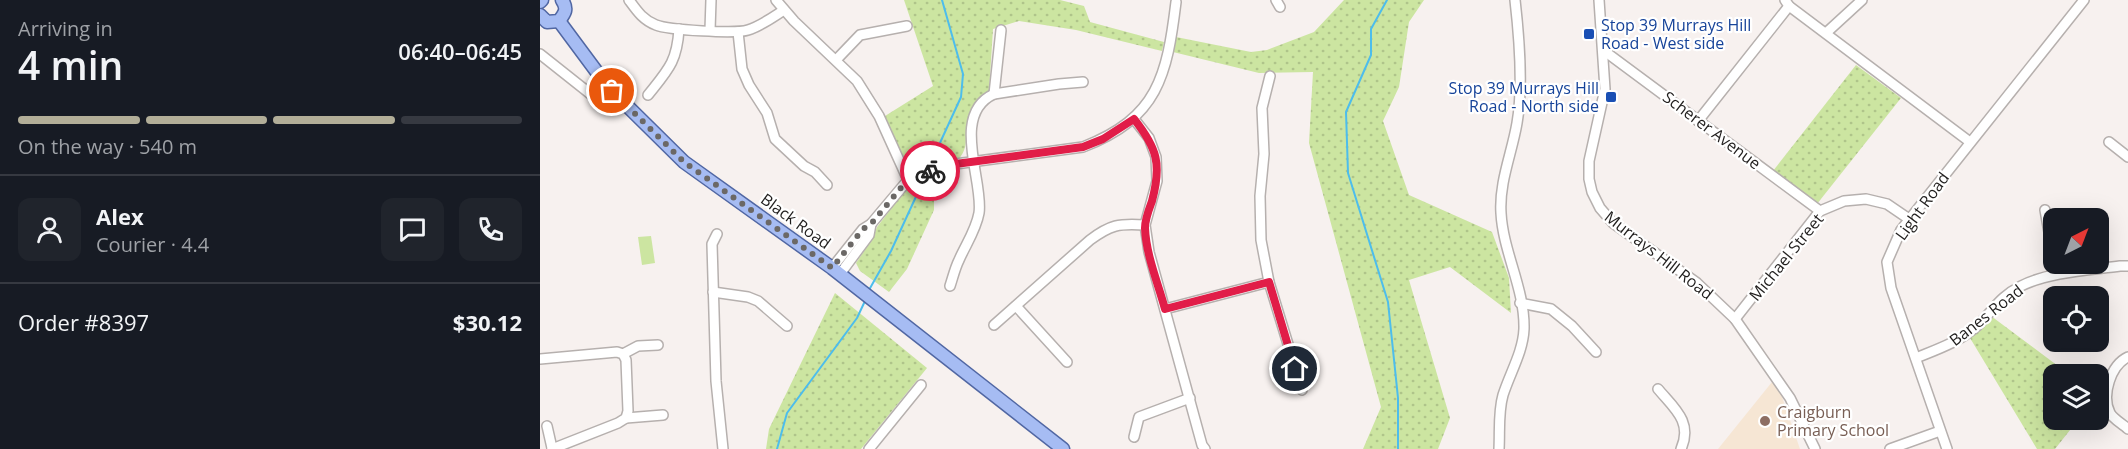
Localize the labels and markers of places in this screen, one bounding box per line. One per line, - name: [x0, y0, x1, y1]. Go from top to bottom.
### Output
- place label: Stop 39 Murrays Hill Road - West side: [1601, 14, 1751, 54]
- marker: Stop 39 Murrays Hill Road - West side: [1582, 27, 1596, 41]
- pin: [586, 65, 637, 116]
- place label: Stop 39 Murrays Hill Road - North side: [1449, 77, 1599, 117]
- marker: Stop 39 Murrays Hill Road - North side: [1604, 90, 1618, 104]
- pin: [1269, 343, 1320, 394]
- place label: Craigburn Primary School: [1777, 401, 1889, 441]
- marker: Craigburn Primary School: [1758, 414, 1772, 428]

